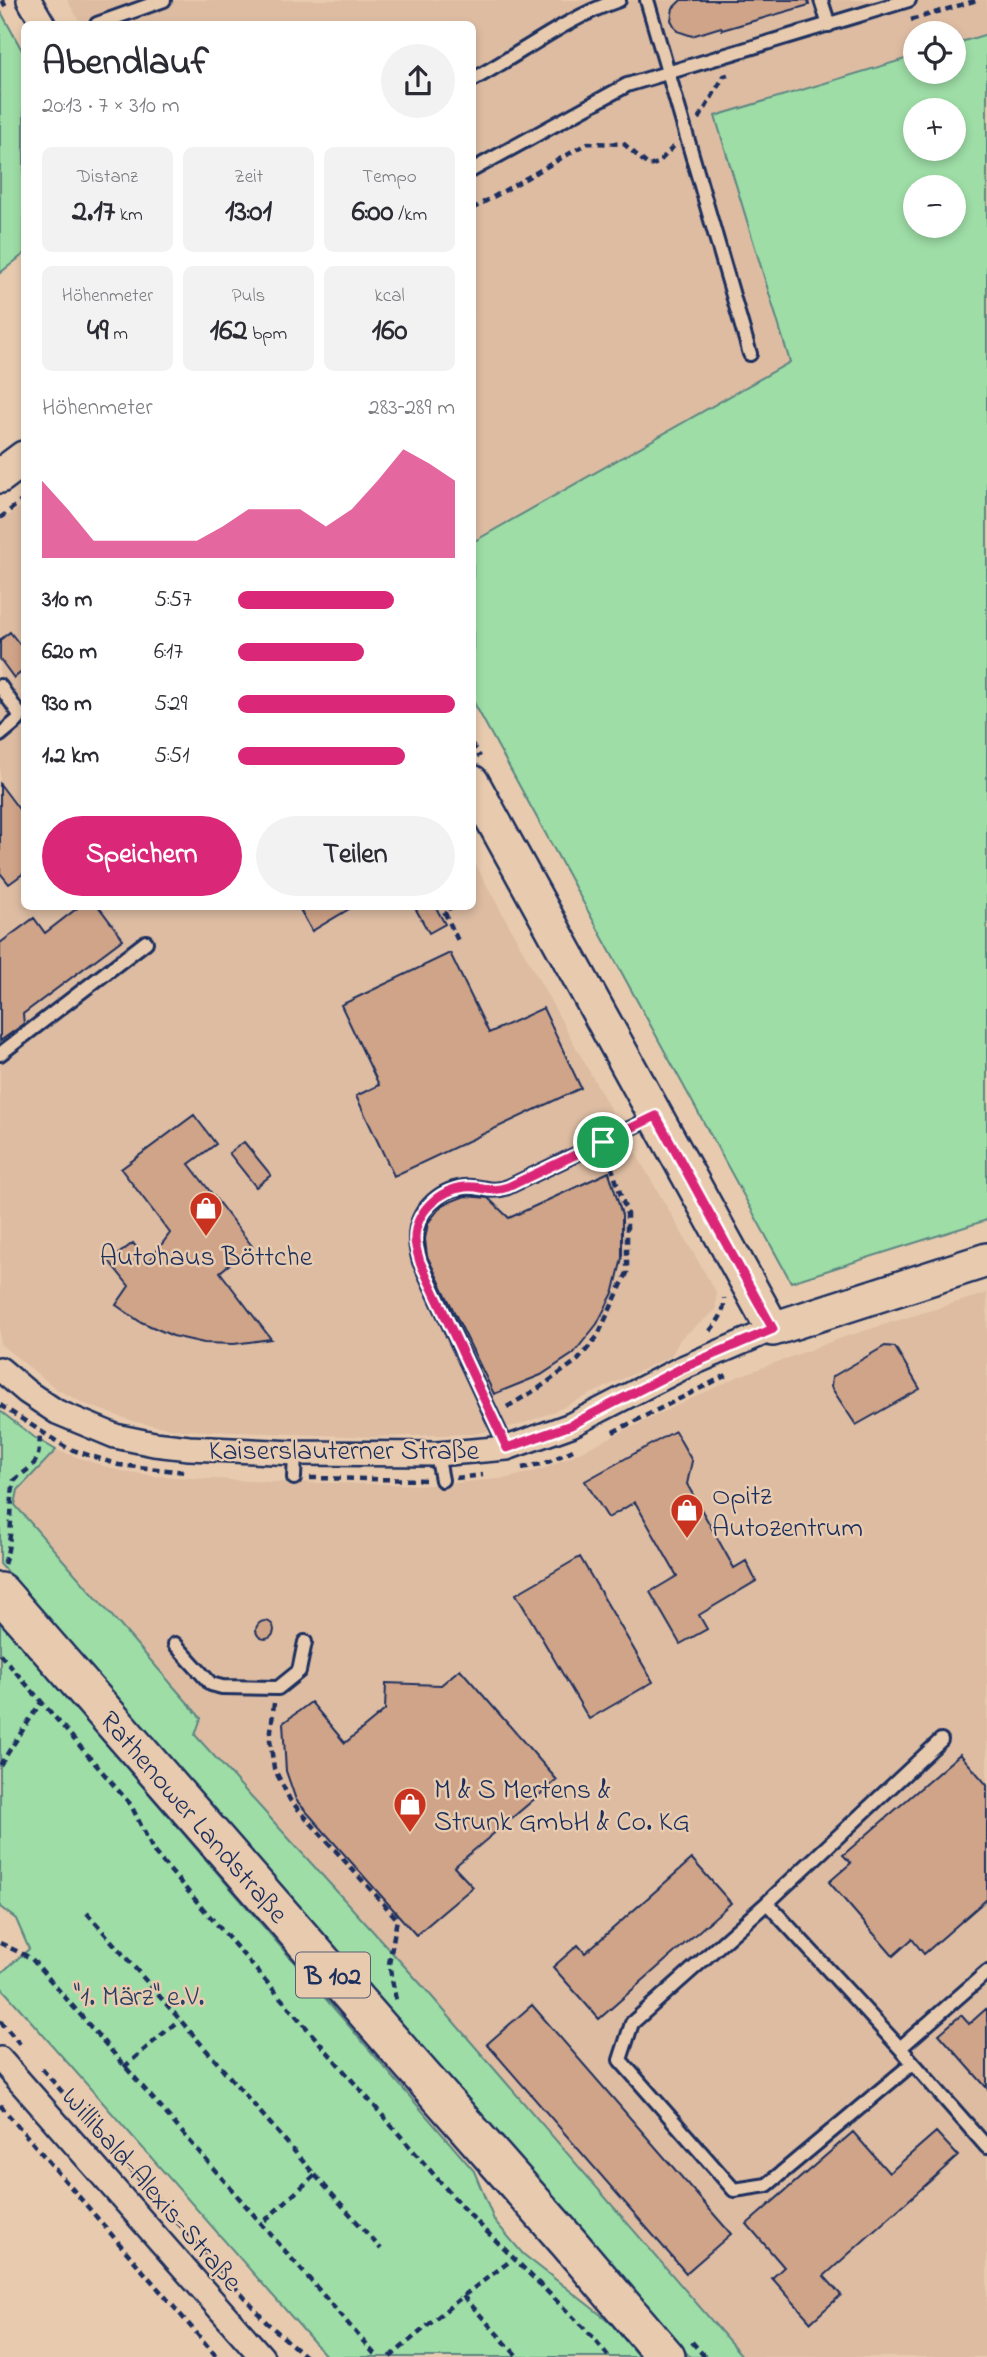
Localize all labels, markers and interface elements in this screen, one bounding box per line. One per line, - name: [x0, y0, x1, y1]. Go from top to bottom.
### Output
- map controls: [903, 21, 966, 238]
- button: locate: [903, 21, 966, 84]
- text: Abendlauf: [42, 36, 209, 92]
- button: share: [381, 44, 455, 118]
- text: 20:13 · 7 × 310 m: [42, 90, 180, 123]
- button: +: [903, 98, 966, 161]
- text: Distanz: [77, 164, 138, 191]
- text: Zeit: [234, 164, 263, 191]
- text: Tempo: [362, 164, 417, 191]
- button: −: [903, 175, 966, 238]
- text: 2.17: [72, 191, 115, 235]
- text: 13:01: [225, 191, 272, 235]
- text: 6:00: [352, 191, 393, 235]
- text: km: [115, 202, 143, 229]
- text: /km: [393, 202, 427, 229]
- text: Höhenmeter: [62, 283, 153, 310]
- text: Puls: [232, 283, 265, 310]
- text: kcal: [374, 283, 405, 310]
- text: 49: [87, 310, 108, 354]
- text: 162: [210, 310, 247, 354]
- text: 160: [372, 310, 407, 354]
- text: m: [108, 321, 128, 348]
- text: bpm: [247, 321, 287, 348]
- text: Höhenmeter: [42, 392, 153, 425]
- text: 283–289 m: [368, 392, 455, 425]
- text: 310 m: [42, 584, 92, 617]
- text: 5:57: [154, 584, 192, 617]
- text: 620 m: [42, 636, 97, 669]
- text: 6:17: [154, 636, 183, 669]
- text: 930 m: [42, 688, 92, 721]
- text: 5:29: [154, 688, 187, 721]
- text: 1.2 km: [42, 740, 99, 773]
- text: 5:51: [154, 740, 190, 773]
- button: Speichern: [42, 816, 242, 896]
- button: Teilen: [256, 816, 455, 896]
- pin: [573, 1112, 633, 1172]
- icon: arrive: [584, 1123, 622, 1161]
- shop icon: Autohaus Böttche: [187, 1189, 225, 1238]
- place label: Autohaus Böttche: [100, 1238, 313, 1279]
- street label: Kaiserslauterner Straße: [209, 1432, 480, 1473]
- place label: Opitz Autozentrum: [712, 1477, 863, 1550]
- shop icon: Opitz Autozentrum: [668, 1491, 706, 1540]
- street label: Rathenower Landstraße: [88, 1703, 297, 1934]
- place label: M & S Mertens & Strunk GmbH & Co. KG: [434, 1771, 690, 1844]
- shop icon: M & S Mertens & Strunk GmbH & Co. KG: [391, 1785, 429, 1834]
- road number: B 102: [296, 1952, 370, 1998]
- park label: "1. März" e.V.: [74, 1978, 204, 2019]
- street label: Willibald-Alexis-Straße: [50, 2079, 251, 2302]

